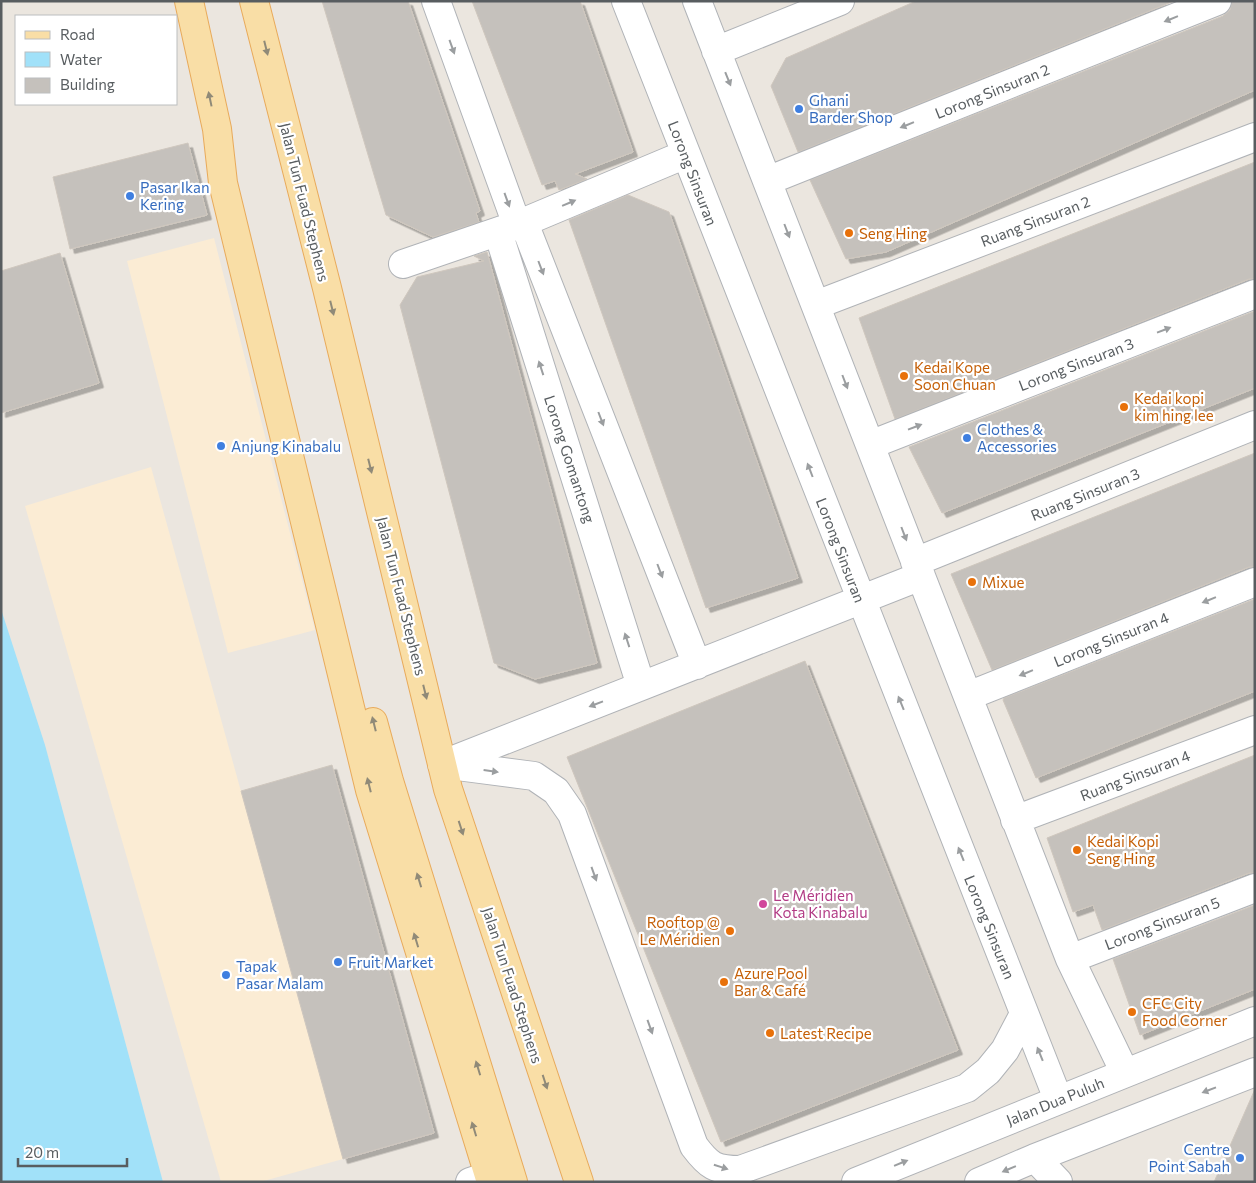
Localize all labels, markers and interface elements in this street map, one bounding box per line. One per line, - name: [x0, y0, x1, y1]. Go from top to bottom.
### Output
- legend: [15, 15, 178, 105]
- one-way arrow: [1164, 16, 1178, 24]
- text: Road: [60, 25, 95, 43]
- one-way arrow: [448, 40, 456, 55]
- one-way arrow: [262, 41, 270, 56]
- text: Water: [60, 50, 102, 68]
- street label: Lorong Sinsuran 2: [932, 60, 1052, 122]
- one-way arrow: [724, 72, 732, 86]
- text: Building: [60, 75, 115, 93]
- one-way arrow: [206, 91, 214, 106]
- place label: Ghani Barder Shop: [809, 91, 893, 126]
- marker: Ghani Barder Shop: [793, 103, 805, 115]
- street label: Lorong Sinsuran: [665, 118, 721, 228]
- street label: Jalan Tun Fuad Stephens: [277, 121, 333, 283]
- one-way arrow: [899, 121, 914, 129]
- place label: Pasar Ikan Kering: [140, 178, 210, 213]
- marker: Pasar Ikan Kering: [124, 190, 136, 202]
- street label: Ruang Sinsuran 2: [978, 192, 1092, 250]
- one-way arrow: [503, 193, 511, 208]
- one-way arrow: [561, 199, 576, 207]
- one-way arrow: [783, 224, 791, 238]
- place label: Seng Hing: [859, 224, 927, 242]
- marker: Seng Hing: [843, 227, 855, 239]
- one-way arrow: [538, 261, 546, 275]
- one-way arrow: [328, 300, 336, 315]
- one-way arrow: [1157, 326, 1172, 334]
- street label: Lorong Sinsuran 3: [1016, 334, 1136, 394]
- place label: Kedai Kope Soon Chuan: [914, 358, 996, 393]
- one-way arrow: [536, 361, 544, 376]
- marker: Kedai Kope Soon Chuan: [898, 370, 910, 382]
- one-way arrow: [842, 375, 850, 389]
- place label: Kedai kopi kim hing lee: [1134, 389, 1214, 424]
- street label: Lorong Gomantong: [541, 393, 599, 525]
- marker: Kedai kopi kim hing lee: [1118, 401, 1130, 413]
- one-way arrow: [597, 412, 605, 426]
- place label: Clothes & Accessories: [977, 420, 1057, 455]
- one-way arrow: [908, 423, 922, 431]
- marker: Clothes & Accessories: [961, 432, 973, 444]
- place label: Anjung Kinabalu: [231, 437, 341, 455]
- marker: Anjung Kinabalu: [215, 440, 227, 452]
- one-way arrow: [366, 458, 374, 473]
- one-way arrow: [805, 463, 813, 477]
- street label: Ruang Sinsuran 3: [1028, 464, 1142, 524]
- street label: Lorong Sinsuran: [813, 495, 869, 605]
- street label: Jalan Tun Fuad Stephens: [374, 515, 430, 677]
- one-way arrow: [901, 526, 908, 541]
- one-way arrow: [656, 564, 664, 579]
- place label: Mixue: [982, 573, 1025, 591]
- marker: Mixue: [966, 576, 978, 588]
- one-way arrow: [1202, 597, 1217, 605]
- street label: Lorong Sinsuran 4: [1051, 608, 1171, 670]
- one-way arrow: [622, 632, 630, 647]
- one-way arrow: [1018, 669, 1033, 677]
- one-way arrow: [421, 684, 429, 699]
- one-way arrow: [897, 695, 905, 710]
- one-way arrow: [588, 700, 603, 708]
- one-way arrow: [369, 716, 377, 731]
- street label: Ruang Sinsuran 4: [1077, 746, 1193, 804]
- one-way arrow: [483, 767, 499, 775]
- one-way arrow: [365, 777, 373, 792]
- one-way arrow: [458, 820, 465, 835]
- place label: Kedai Kopi Seng Hing: [1087, 832, 1159, 867]
- marker: Kedai Kopi Seng Hing: [1071, 844, 1083, 856]
- one-way arrow: [957, 846, 965, 861]
- one-way arrow: [591, 867, 598, 882]
- one-way arrow: [415, 872, 422, 887]
- street label: Lorong Sinsuran: [961, 872, 1019, 982]
- place label: Le Méridien Kota Kinabalu: [773, 886, 868, 921]
- street label: Lorong Sinsuran 5: [1102, 893, 1222, 953]
- marker: Le Méridien Kota Kinabalu: [757, 898, 769, 910]
- street label: Jalan Tun Fuad Stephens: [479, 905, 547, 1065]
- place label: Rooftop @ Le Méridien: [640, 913, 720, 948]
- marker: Rooftop @ Le Méridien: [724, 925, 736, 937]
- one-way arrow: [412, 933, 420, 948]
- place label: Fruit Market: [348, 953, 433, 971]
- marker: Fruit Market: [332, 956, 344, 968]
- place label: Tapak Pasar Malam: [236, 957, 324, 992]
- place label: Azure Pool Bar & Café: [734, 964, 808, 999]
- marker: Tapak Pasar Malam: [220, 969, 232, 981]
- marker: Azure Pool Bar & Café: [718, 976, 730, 988]
- place label: CFC City Food Corner: [1142, 994, 1227, 1029]
- marker: CFC City Food Corner: [1126, 1006, 1138, 1018]
- one-way arrow: [646, 1020, 654, 1035]
- place label: Latest Recipe: [780, 1024, 872, 1042]
- marker: Latest Recipe: [764, 1027, 776, 1039]
- one-way arrow: [1036, 1046, 1044, 1061]
- one-way arrow: [473, 1061, 481, 1076]
- street label: Jalan Dua Puluh: [1003, 1073, 1107, 1129]
- one-way arrow: [542, 1074, 550, 1089]
- one-way arrow: [1201, 1086, 1216, 1094]
- one-way arrow: [469, 1122, 477, 1137]
- scale bar: [18, 1136, 126, 1168]
- place label: Centre Point Sabah: [1148, 1140, 1230, 1175]
- text: 20 m: [25, 1143, 59, 1161]
- marker: Centre Point Sabah: [1234, 1152, 1246, 1164]
- one-way arrow: [894, 1159, 908, 1167]
- one-way arrow: [714, 1164, 729, 1172]
- one-way arrow: [1002, 1165, 1016, 1173]

